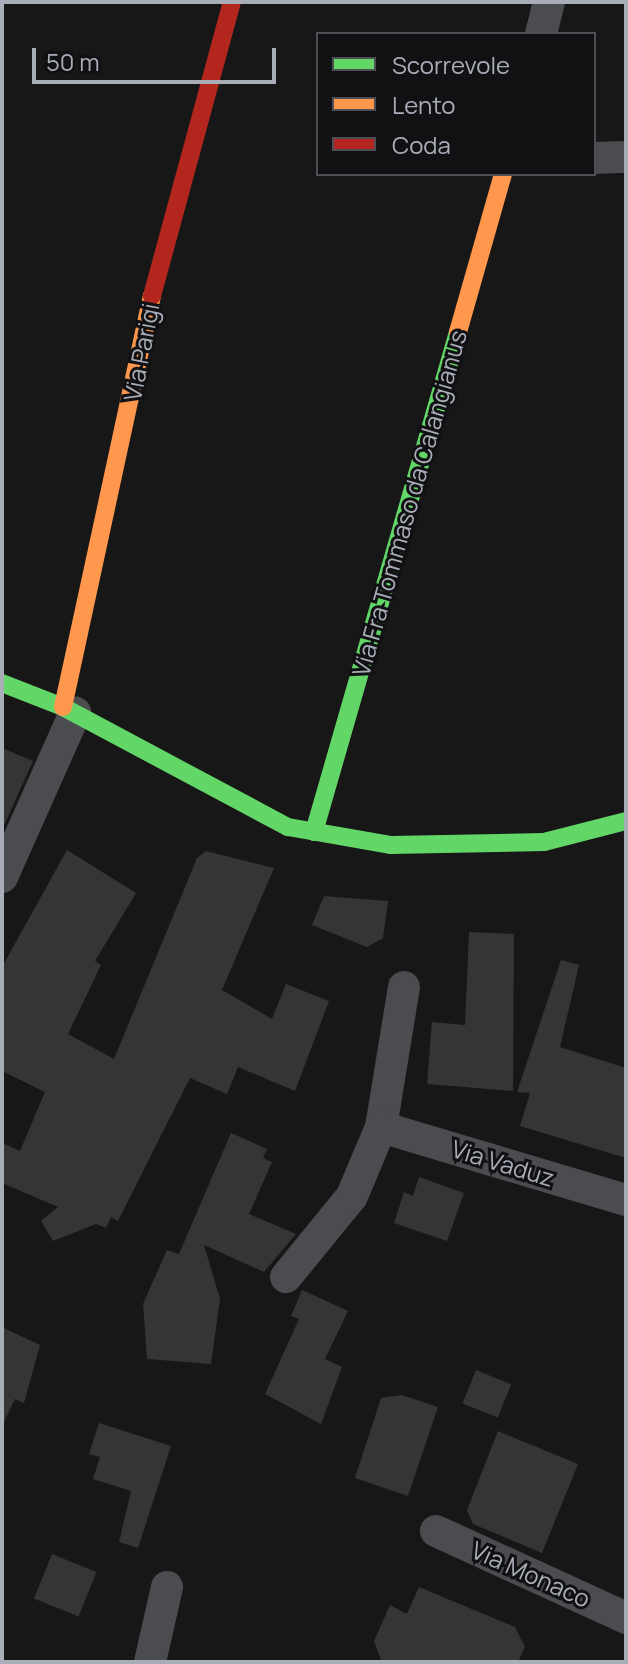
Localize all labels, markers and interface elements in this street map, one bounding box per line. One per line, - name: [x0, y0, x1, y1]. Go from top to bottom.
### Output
- scale bar: [36, 32, 280, 82]
- legend: [316, 32, 596, 176]
- text: 50 m: [46, 45, 100, 78]
- text: Scorrevole: [392, 48, 510, 81]
- text: Lento: [392, 88, 456, 121]
- text: Coda: [392, 128, 451, 161]
- street label: Via Parigi: [117, 301, 165, 403]
- street label: Via Fra Tommaso da Calangianus: [346, 327, 472, 679]
- street label: Via Vaduz: [448, 1134, 558, 1192]
- street label: Via Monaco: [467, 1535, 595, 1613]

